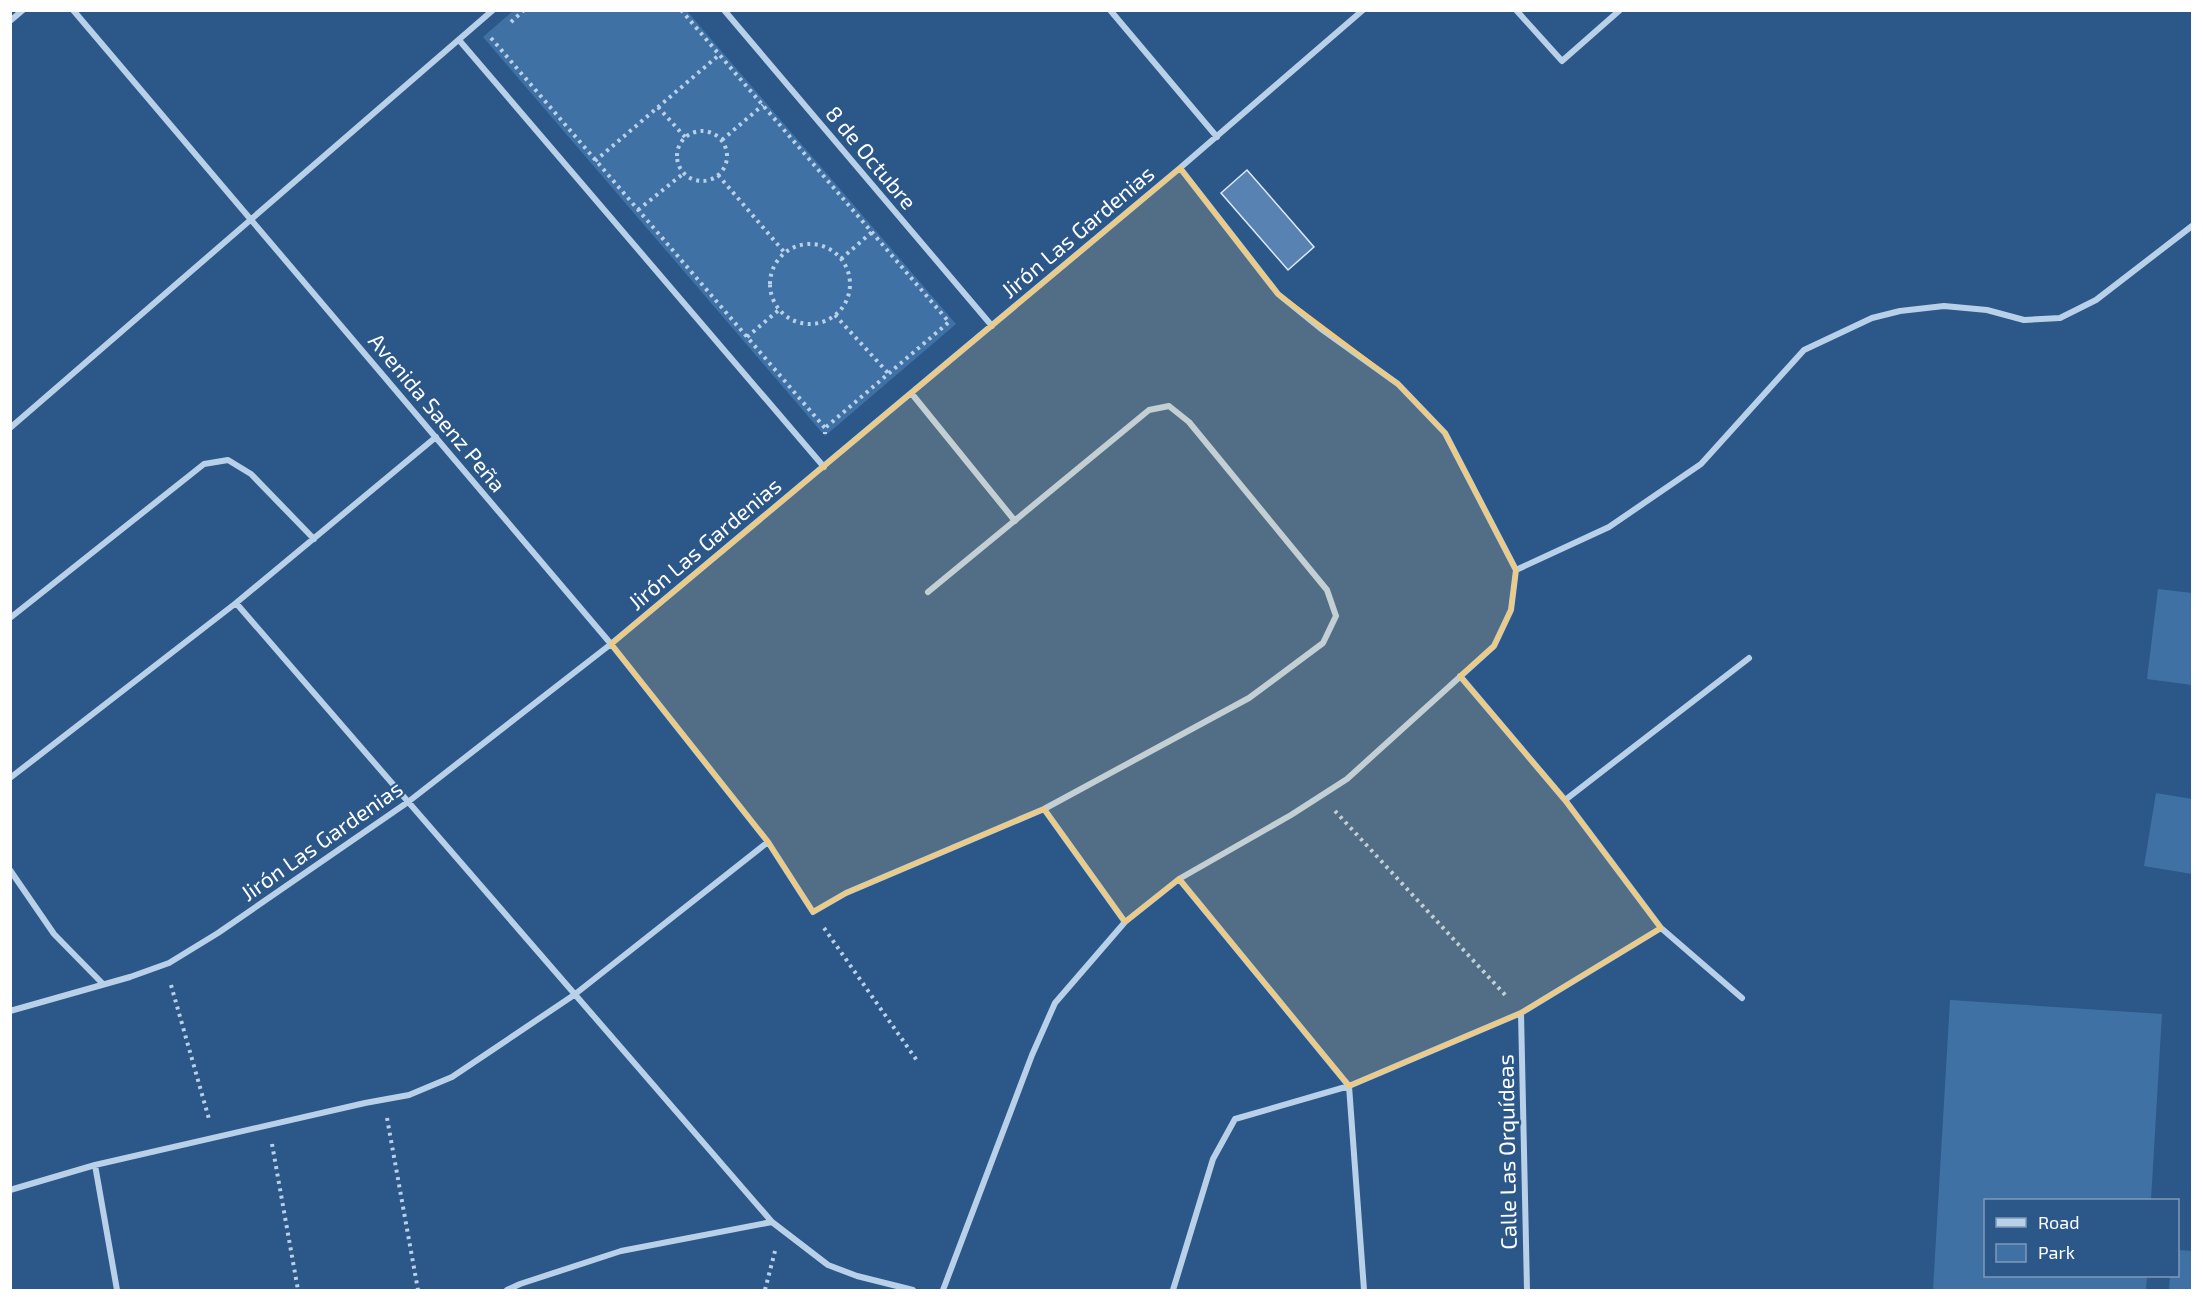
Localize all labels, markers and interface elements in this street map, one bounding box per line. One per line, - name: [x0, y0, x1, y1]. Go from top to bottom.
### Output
- street label: 8 de Octubre: [821, 100, 923, 214]
- street label: Jirón Las Gardenias: [995, 159, 1159, 303]
- street label: Avenida Saenz Peña: [364, 327, 512, 497]
- street label: Jirón Las Gardenias: [622, 471, 786, 615]
- street label: Jirón Las Gardenias: [235, 774, 407, 906]
- street label: Calle Las Orquídeas: [1491, 1054, 1521, 1250]
- legend: [1984, 1199, 2179, 1277]
- text: Road: [2038, 1211, 2079, 1233]
- text: Park: [2038, 1241, 2075, 1263]

